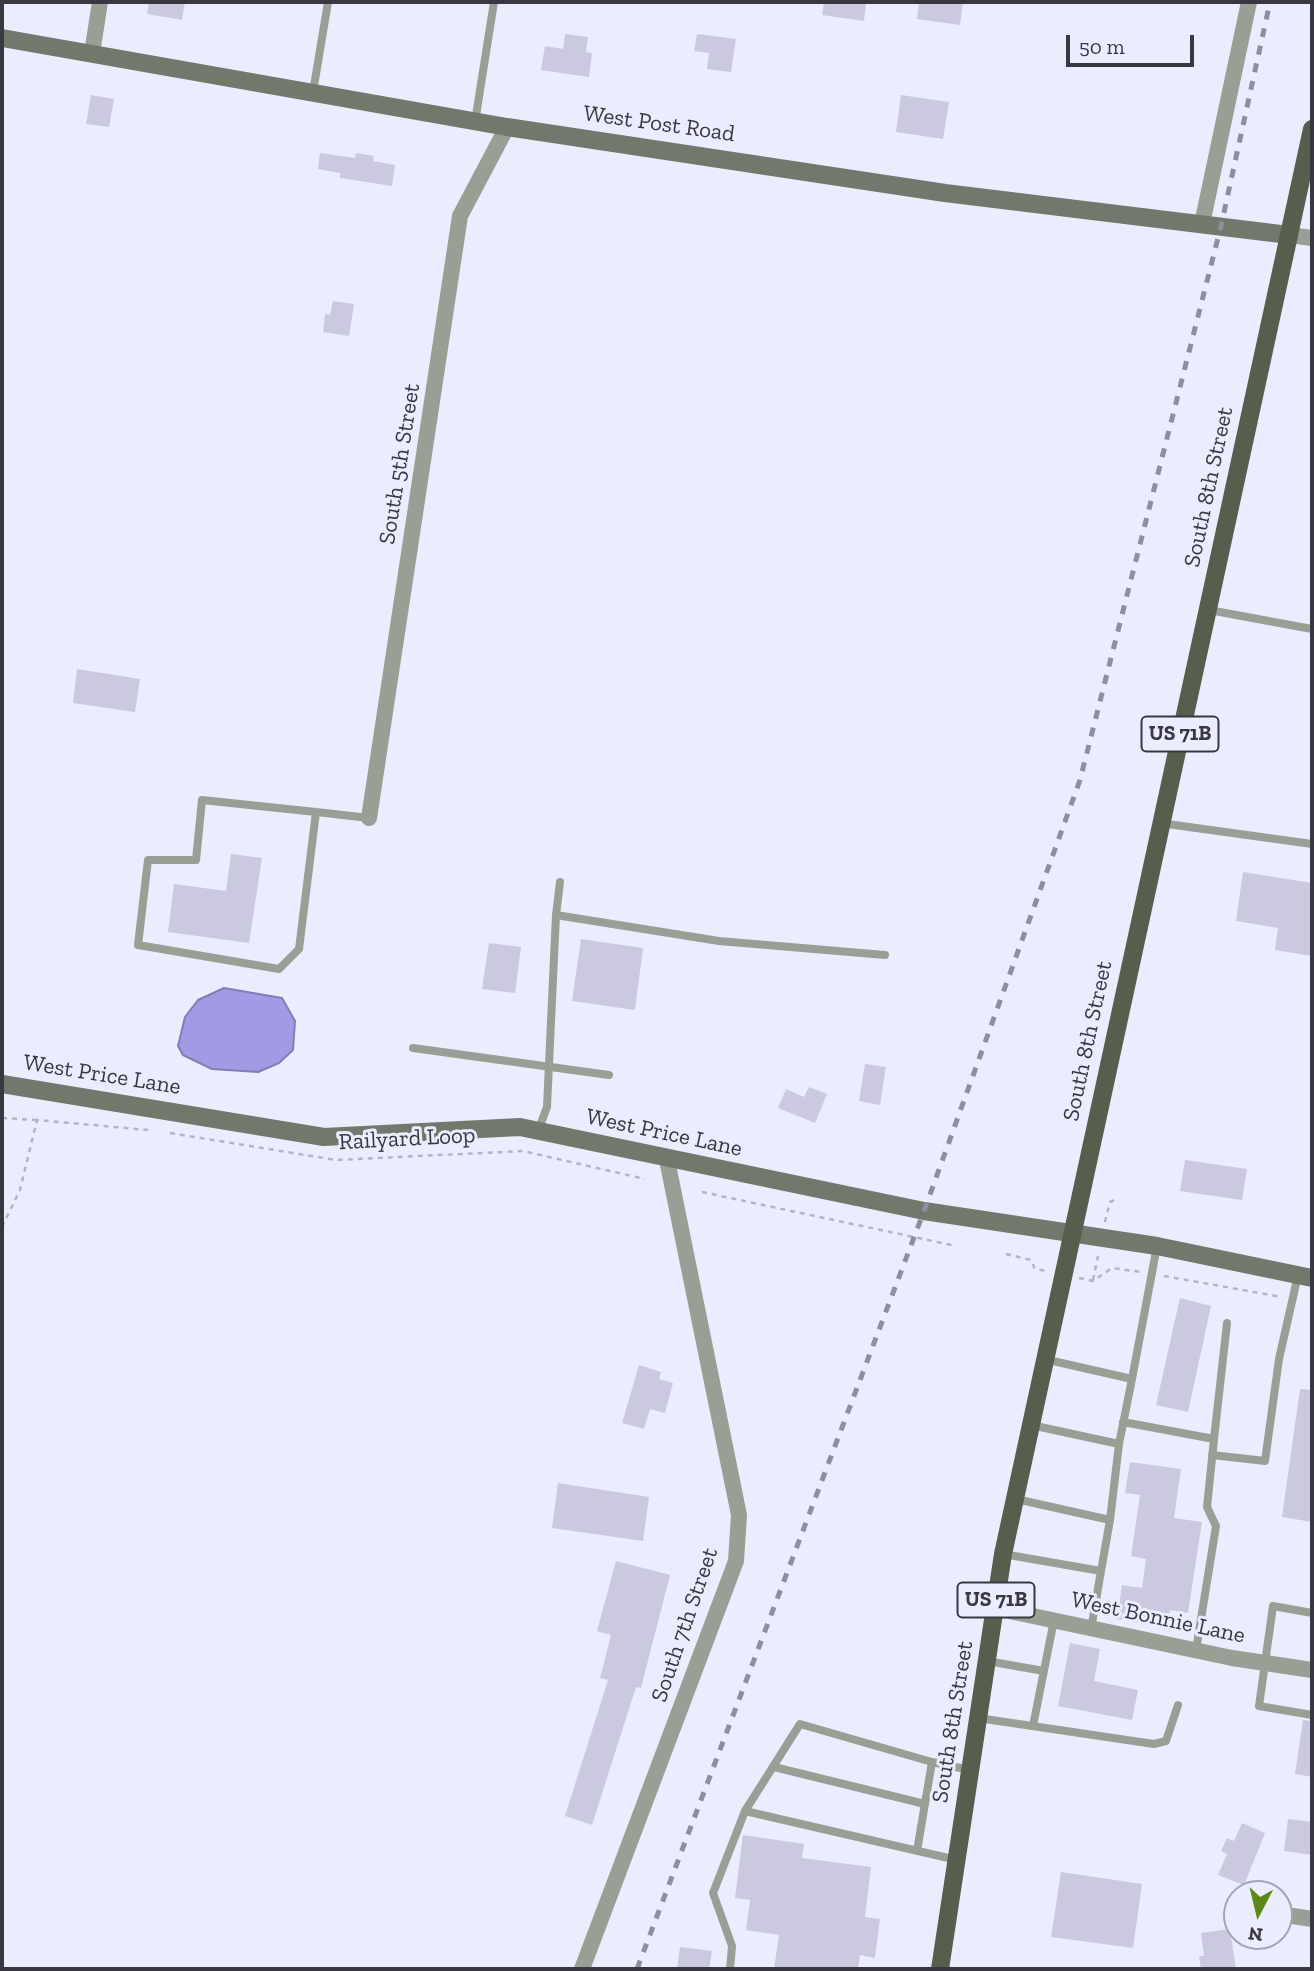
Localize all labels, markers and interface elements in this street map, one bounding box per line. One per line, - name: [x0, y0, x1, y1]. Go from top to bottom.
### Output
- scale bar: [1069, 21, 1197, 65]
- text: 50 m: [1079, 34, 1125, 59]
- street label: West Post Road: [581, 100, 737, 148]
- street label: South 5th Street: [374, 382, 426, 546]
- street label: South 8th Street: [1179, 404, 1239, 570]
- road number: US 71B: [1142, 716, 1218, 752]
- street label: South 8th Street: [1058, 958, 1118, 1124]
- street label: West Price Lane: [21, 1049, 183, 1101]
- street label: West Price Lane: [584, 1103, 744, 1163]
- street label: Railyard Loop: [338, 1122, 476, 1156]
- street label: South 7th Street: [646, 1544, 724, 1706]
- road number: US 71B: [958, 1582, 1034, 1618]
- street label: West Bonnie Lane: [1068, 1586, 1248, 1650]
- street label: South 8th Street: [927, 1639, 979, 1805]
- north arrow: [1223, 1880, 1293, 1950]
- text: N: [1247, 1922, 1264, 1947]

